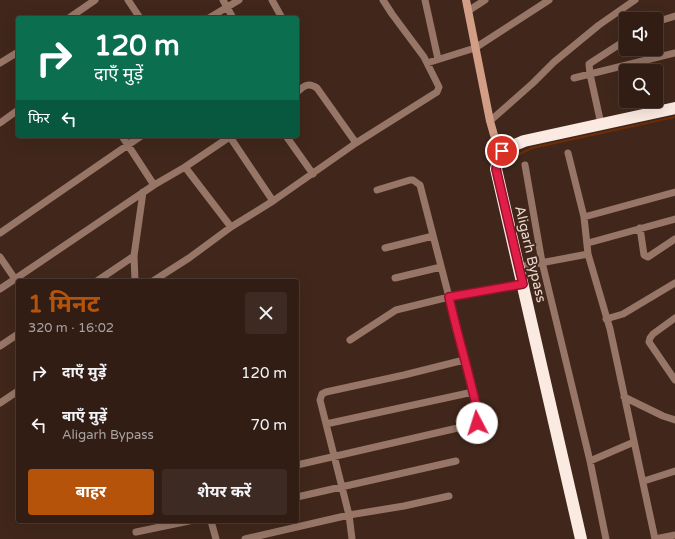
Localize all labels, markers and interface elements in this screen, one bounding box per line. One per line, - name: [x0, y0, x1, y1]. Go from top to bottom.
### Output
- map controls: [619, 12, 663, 108]
- button: sound: [619, 12, 663, 56]
- text: 120 m: [94, 29, 180, 63]
- icon: right: [28, 32, 80, 84]
- text: दाएँ मुड़ें: [94, 63, 143, 85]
- button: search: [619, 64, 663, 108]
- icon: left: [58, 108, 80, 130]
- text: फिर: [28, 109, 50, 127]
- pin: [485, 134, 519, 168]
- icon: arrive: [491, 140, 513, 162]
- street label: Aligarh Bypass: [511, 204, 550, 304]
- text: 1 मिनट: [28, 290, 100, 319]
- button: close: [245, 292, 287, 334]
- text: 320 m · 16:02: [28, 320, 114, 336]
- icon: right: [28, 362, 50, 384]
- text: दाएँ मुड़ें: [62, 363, 106, 381]
- text: 120 m: [241, 364, 287, 382]
- position arrow: [456, 402, 498, 444]
- text: बाएँ मुड़ें: [62, 407, 107, 425]
- icon: left: [28, 414, 50, 436]
- text: 70 m: [250, 416, 287, 434]
- text: Aligarh Bypass: [62, 427, 154, 443]
- button: बाहर: [28, 469, 154, 515]
- button: शेयर करें: [162, 469, 287, 515]

